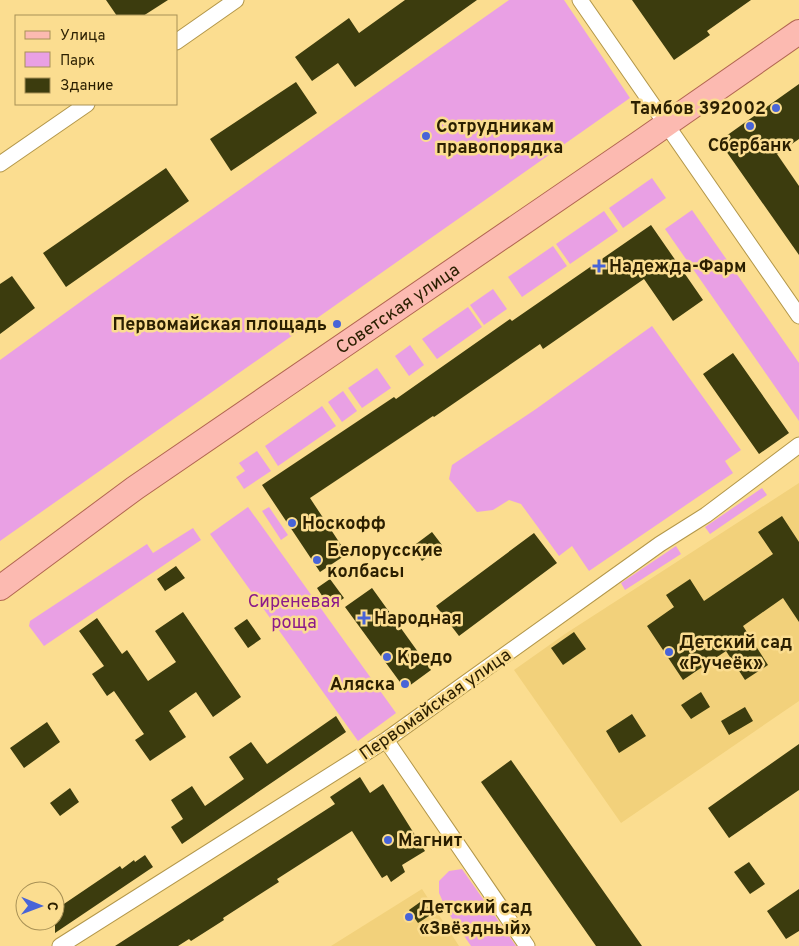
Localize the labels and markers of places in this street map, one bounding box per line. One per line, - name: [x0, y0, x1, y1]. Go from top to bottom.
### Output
- place label: Тамбов 392002: [630, 98, 766, 121]
- marker: Тамбов 392002: [770, 102, 782, 114]
- place label: Сотрудникам правопорядка: [436, 116, 563, 160]
- marker: Сбербанк: [744, 120, 756, 132]
- marker: Сотрудникам правопорядка: [420, 130, 432, 142]
- place label: Сбербанк: [708, 135, 793, 158]
- place label: Надежда-Фарм: [609, 256, 746, 279]
- marker: Надежда-Фарм: [593, 260, 605, 272]
- place label: Первомайская площадь: [112, 314, 327, 337]
- marker: Первомайская площадь: [331, 318, 343, 330]
- place label: Носкофф: [302, 513, 386, 536]
- marker: Носкофф: [286, 517, 298, 529]
- place label: Белорусские колбасы: [327, 540, 443, 584]
- marker: Белорусские колбасы: [311, 554, 323, 566]
- place label: Народная: [374, 608, 462, 631]
- marker: Народная: [358, 612, 370, 624]
- place label: Детский сад «Ручеёк»: [679, 632, 792, 676]
- marker: Детский сад «Ручеёк»: [663, 646, 675, 658]
- place label: Кредо: [397, 647, 452, 670]
- marker: Кредо: [381, 651, 393, 663]
- place label: Аляска: [330, 674, 395, 697]
- marker: Аляска: [399, 678, 411, 690]
- place label: Магнит: [398, 830, 463, 853]
- marker: Магнит: [382, 834, 394, 846]
- place label: Детский сад «Звёздный»: [419, 897, 532, 941]
- marker: Детский сад «Звёздный»: [403, 911, 415, 923]

